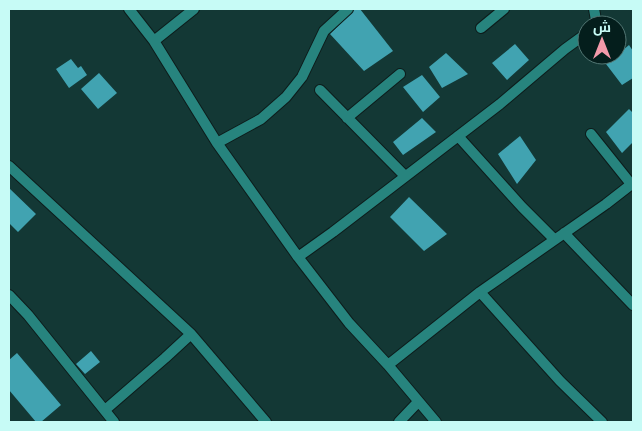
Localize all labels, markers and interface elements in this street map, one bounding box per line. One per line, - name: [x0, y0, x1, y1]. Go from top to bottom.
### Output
- north arrow: [577, 15, 627, 65]
- text: ش: [593, 18, 611, 36]

